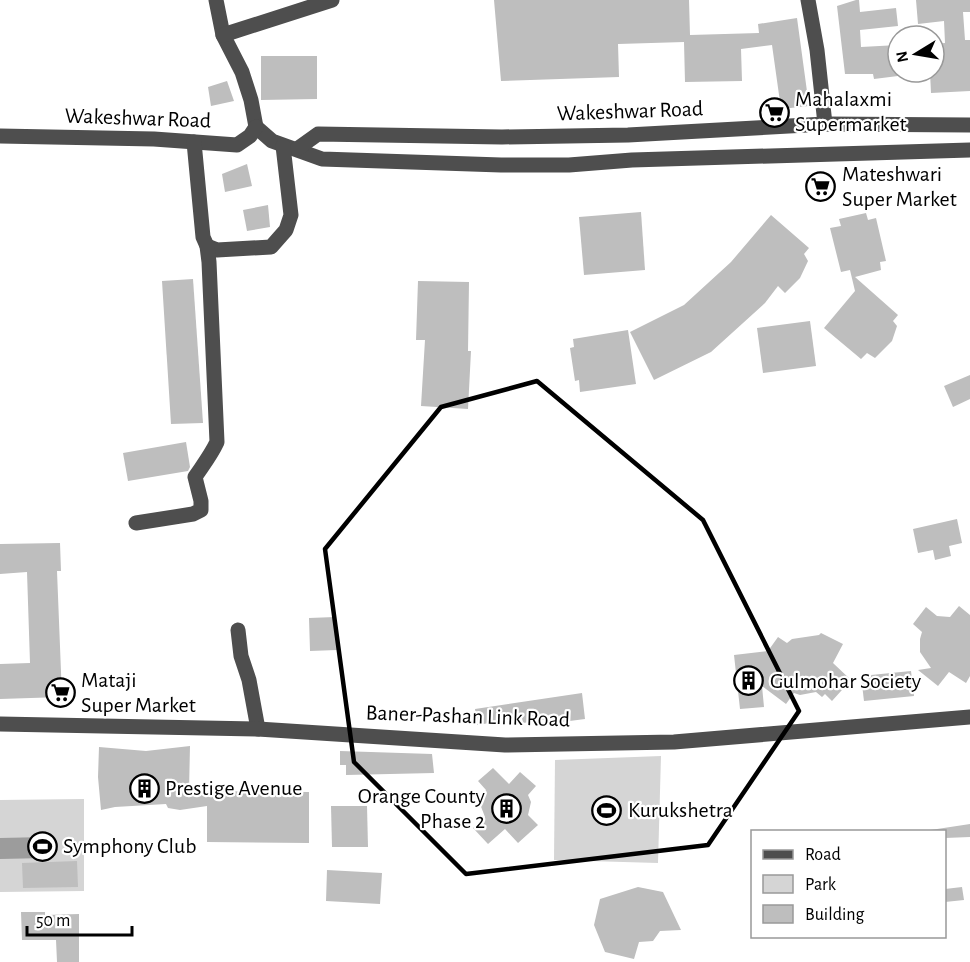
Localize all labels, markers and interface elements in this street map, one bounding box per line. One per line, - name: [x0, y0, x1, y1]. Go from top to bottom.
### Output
- north arrow: [886, 24, 946, 84]
- text: N: [893, 50, 911, 64]
- place label: Mahalaxmi Supermarket: [795, 88, 907, 135]
- supermarket icon: Mahalaxmi Supermarket: [758, 96, 790, 128]
- street label: Wakeshwar Road: [556, 97, 704, 125]
- street label: Wakeshwar Road: [64, 104, 212, 132]
- place label: Mateshwari Super Market: [842, 163, 957, 210]
- supermarket icon: Mateshwari Super Market: [805, 171, 837, 203]
- building icon: Gulmohar Society: [733, 665, 765, 697]
- place label: Mataji Super Market: [81, 669, 196, 716]
- place label: Gulmohar Society: [770, 670, 922, 692]
- supermarket icon: Mataji Super Market: [44, 677, 76, 709]
- street label: Baner-Pashan Link Road: [365, 701, 571, 731]
- building icon: Prestige Avenue: [128, 772, 160, 804]
- place label: Prestige Avenue: [165, 777, 302, 799]
- place label: Orange County Phase 2: [358, 785, 486, 832]
- building icon: Orange County Phase 2: [490, 793, 522, 825]
- sports icon: Kurukshetra: [591, 794, 623, 826]
- place label: Kurukshetra: [628, 799, 733, 821]
- sports icon: Symphony Club: [26, 830, 58, 862]
- legend: [751, 830, 946, 938]
- place label: Symphony Club: [63, 835, 197, 857]
- text: Road: [805, 846, 841, 864]
- text: Park: [805, 876, 837, 894]
- scale bar: [27, 899, 132, 937]
- text: Building: [805, 906, 865, 924]
- text: 50 m: [36, 912, 70, 930]

